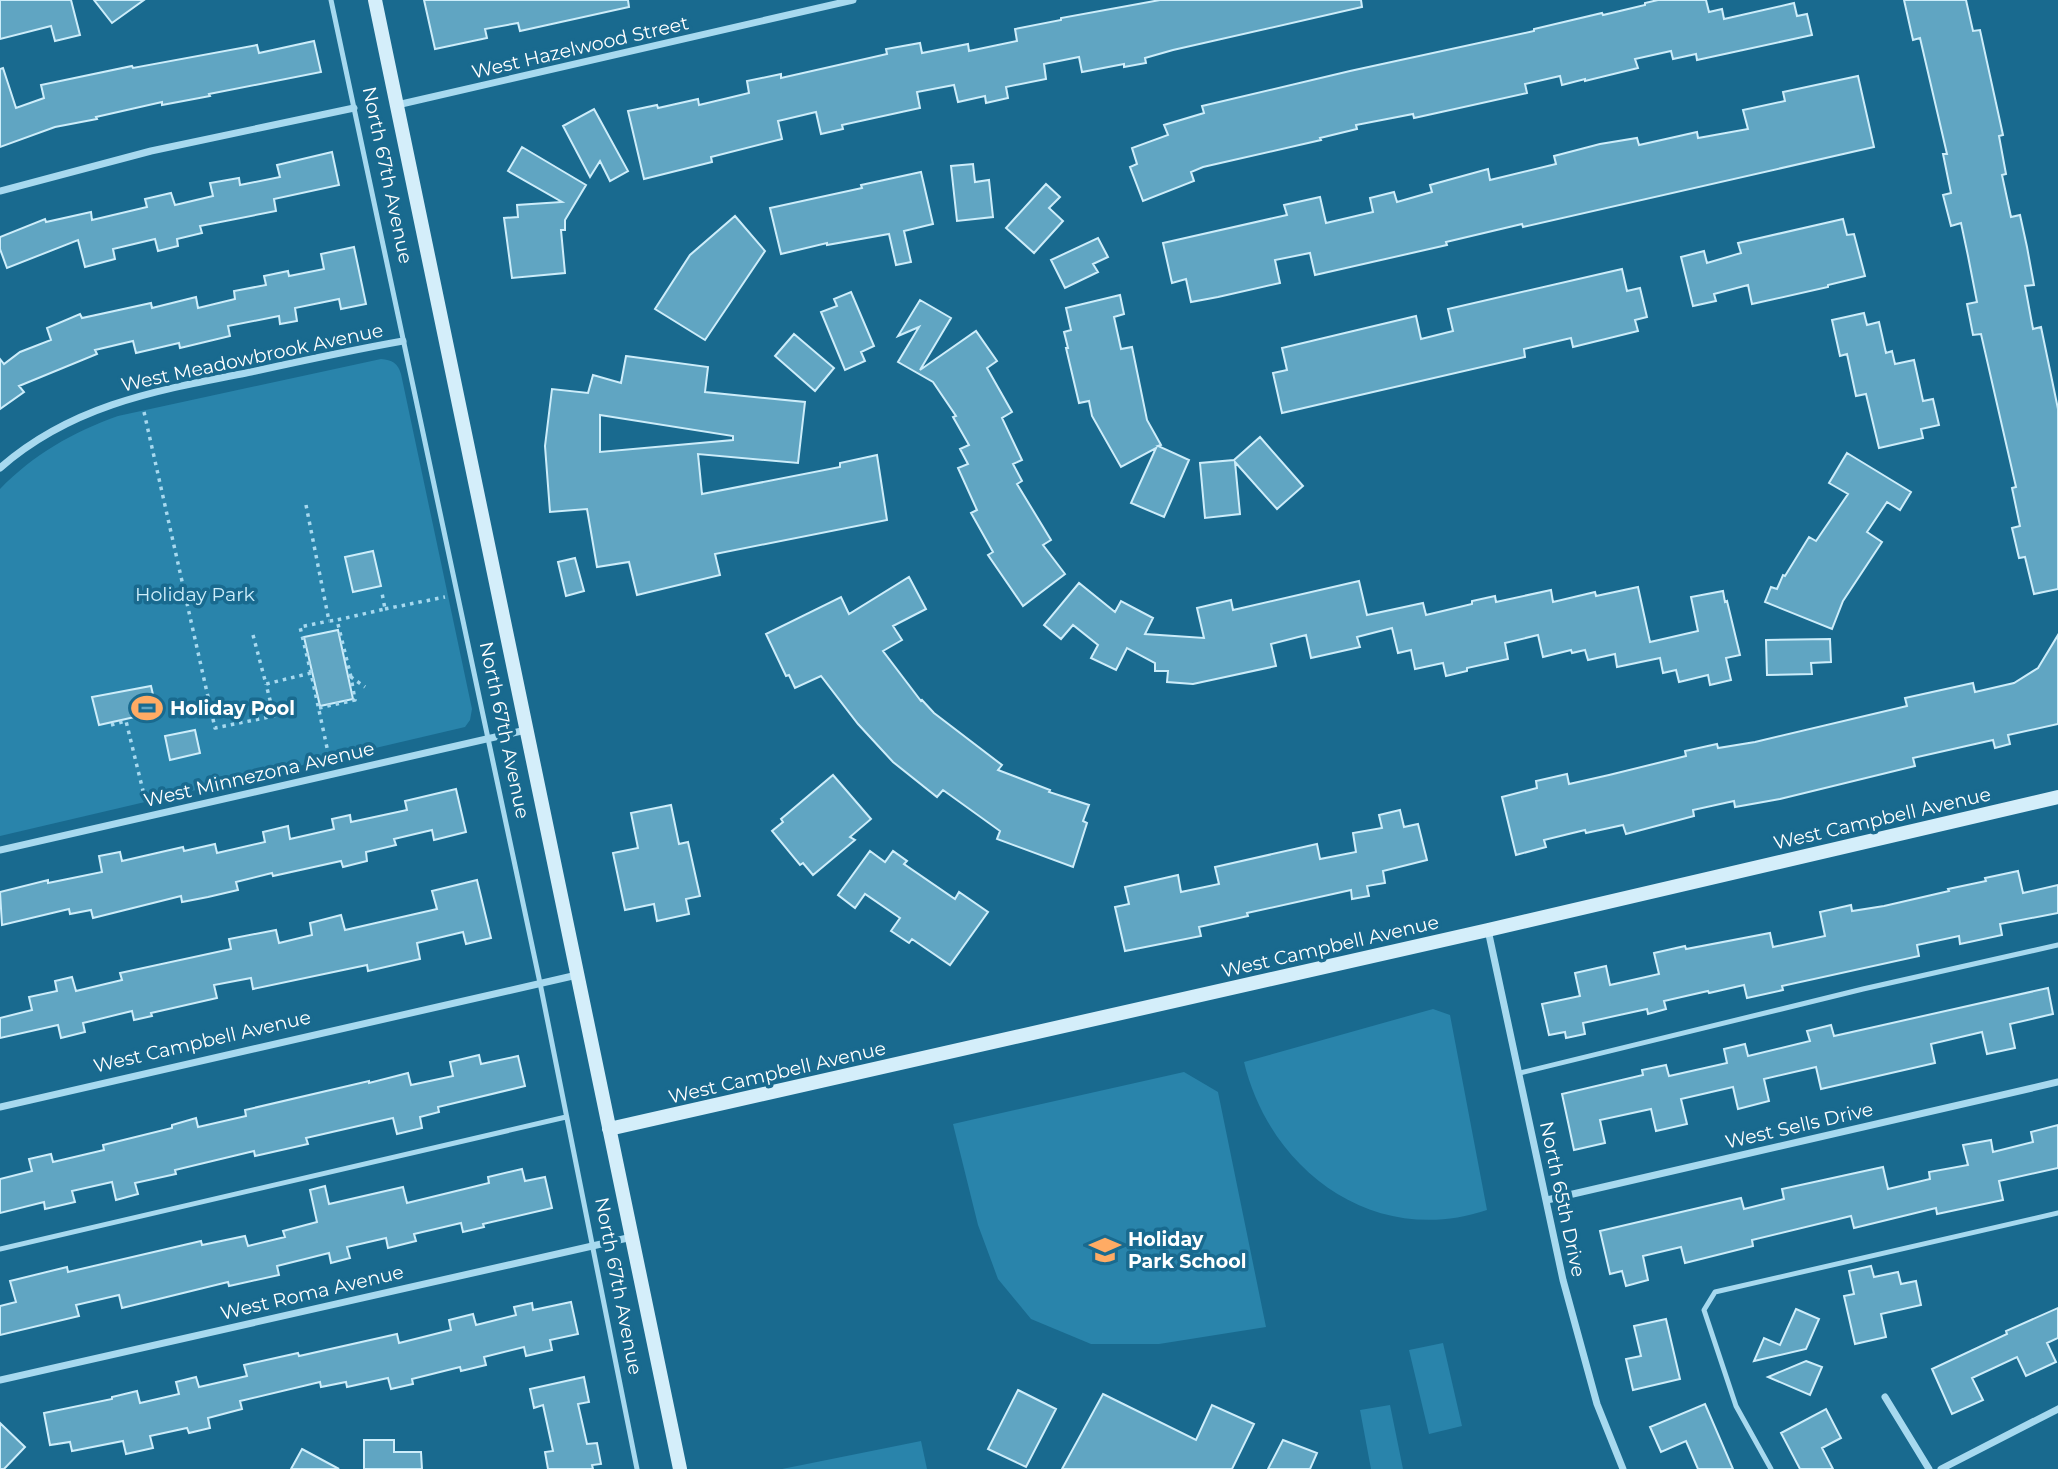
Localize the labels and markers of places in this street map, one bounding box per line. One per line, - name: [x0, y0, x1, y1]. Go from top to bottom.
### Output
- sports icon: Holiday Pool: [130, 691, 164, 725]
- place label: Holiday Pool: [170, 697, 295, 720]
- place label: Holiday Park School: [1128, 1228, 1246, 1273]
- school or university icon: Holiday Park School: [1088, 1233, 1122, 1267]

